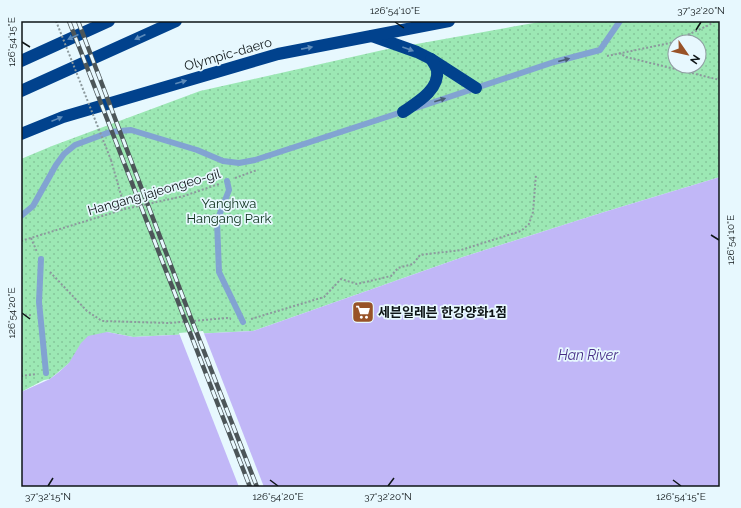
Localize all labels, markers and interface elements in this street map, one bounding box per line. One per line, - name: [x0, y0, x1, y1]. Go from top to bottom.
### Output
- text: 126°54'10"E: [370, 5, 420, 16]
- text: 37°32'20"N: [677, 5, 725, 16]
- text: 126°54'15"E: [6, 17, 17, 67]
- one-way arrow: [67, 34, 79, 40]
- one-way arrow: [134, 34, 146, 40]
- street label: Olympic-daero: [182, 34, 274, 74]
- north arrow: [667, 34, 707, 74]
- one-way arrow: [301, 45, 313, 51]
- one-way arrow: [402, 47, 414, 53]
- text: N: [687, 52, 703, 66]
- one-way arrow: [557, 56, 570, 62]
- one-way arrow: [176, 79, 188, 85]
- one-way arrow: [434, 97, 446, 103]
- one-way arrow: [51, 116, 63, 123]
- street label: Hangang jajeongeo-gil: [86, 166, 223, 218]
- park label: Yanghwa Hangang Park: [187, 196, 272, 226]
- text: 126°54'10"E: [725, 215, 736, 265]
- text: 126°54'20"E: [6, 287, 17, 339]
- supermarket icon: 세븐일레븐 한강양화1점: [350, 299, 376, 325]
- place label: 세븐일레븐 한강양화1점: [378, 305, 507, 320]
- water label: Han River: [558, 347, 619, 363]
- text: 37°32'15"N: [25, 491, 71, 502]
- text: 126°54'20"E: [252, 491, 304, 502]
- text: 37°32'20"N: [364, 491, 412, 502]
- text: 126°54'15"E: [656, 491, 706, 502]

